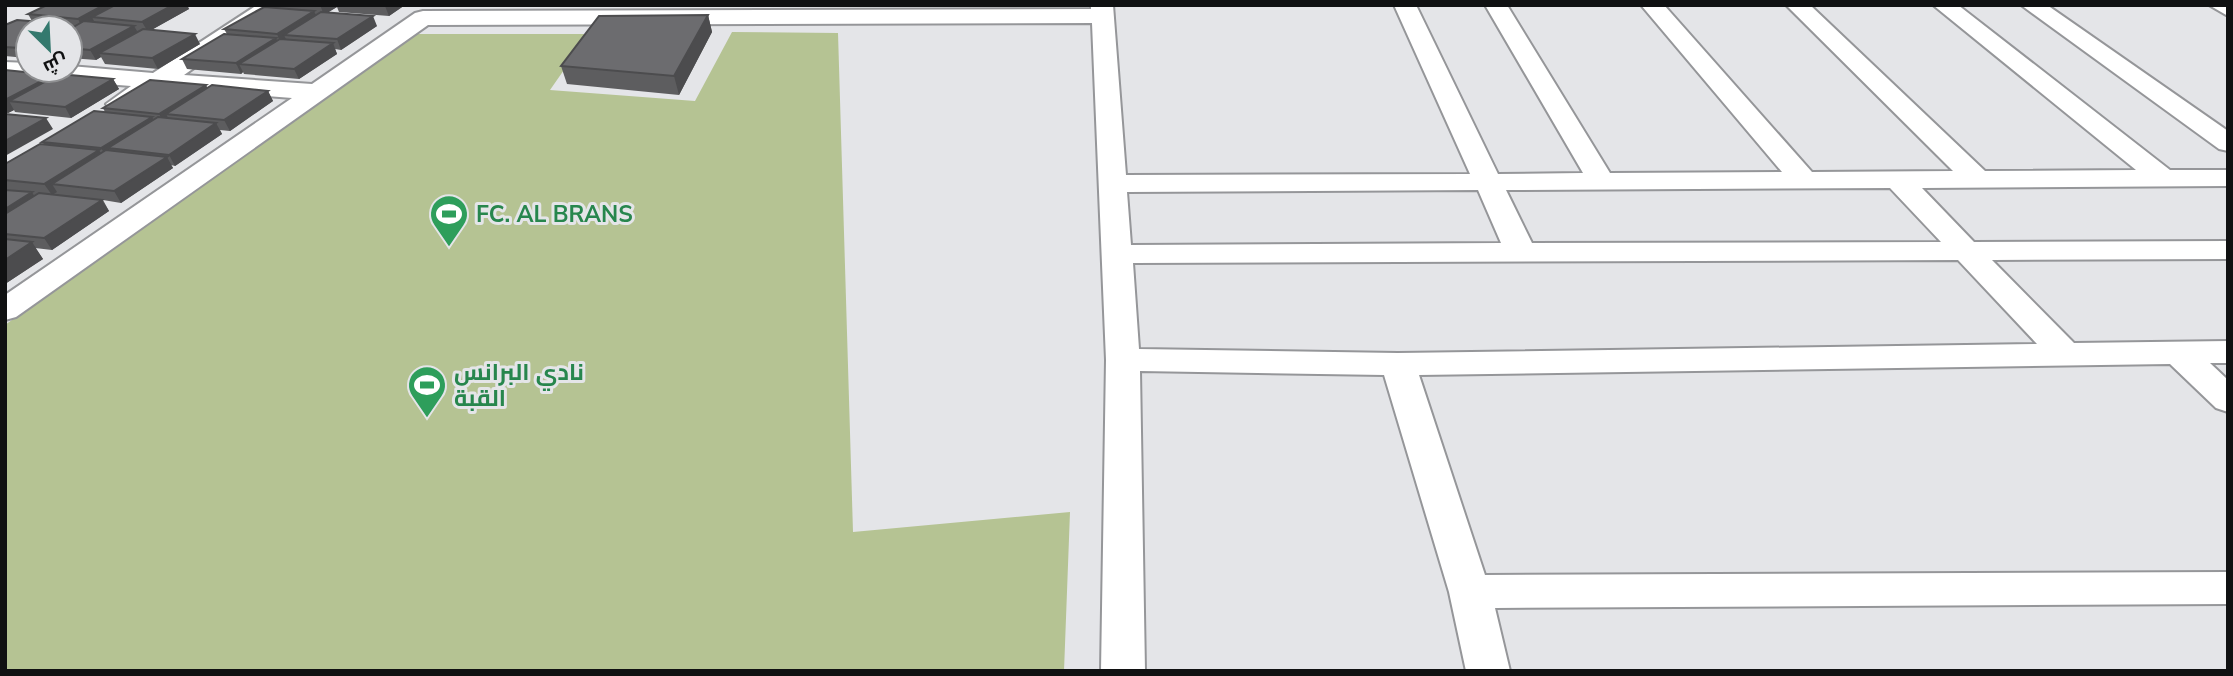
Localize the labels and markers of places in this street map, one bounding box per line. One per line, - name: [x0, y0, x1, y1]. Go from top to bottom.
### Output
- sports icon: FC. AL BRANS: [428, 193, 470, 248]
- place label: FC. AL BRANS: [476, 199, 633, 230]
- place label: نادي البرانس القبة: [454, 357, 584, 414]
- sports icon: نادي البرانس القبة: [406, 364, 448, 419]

